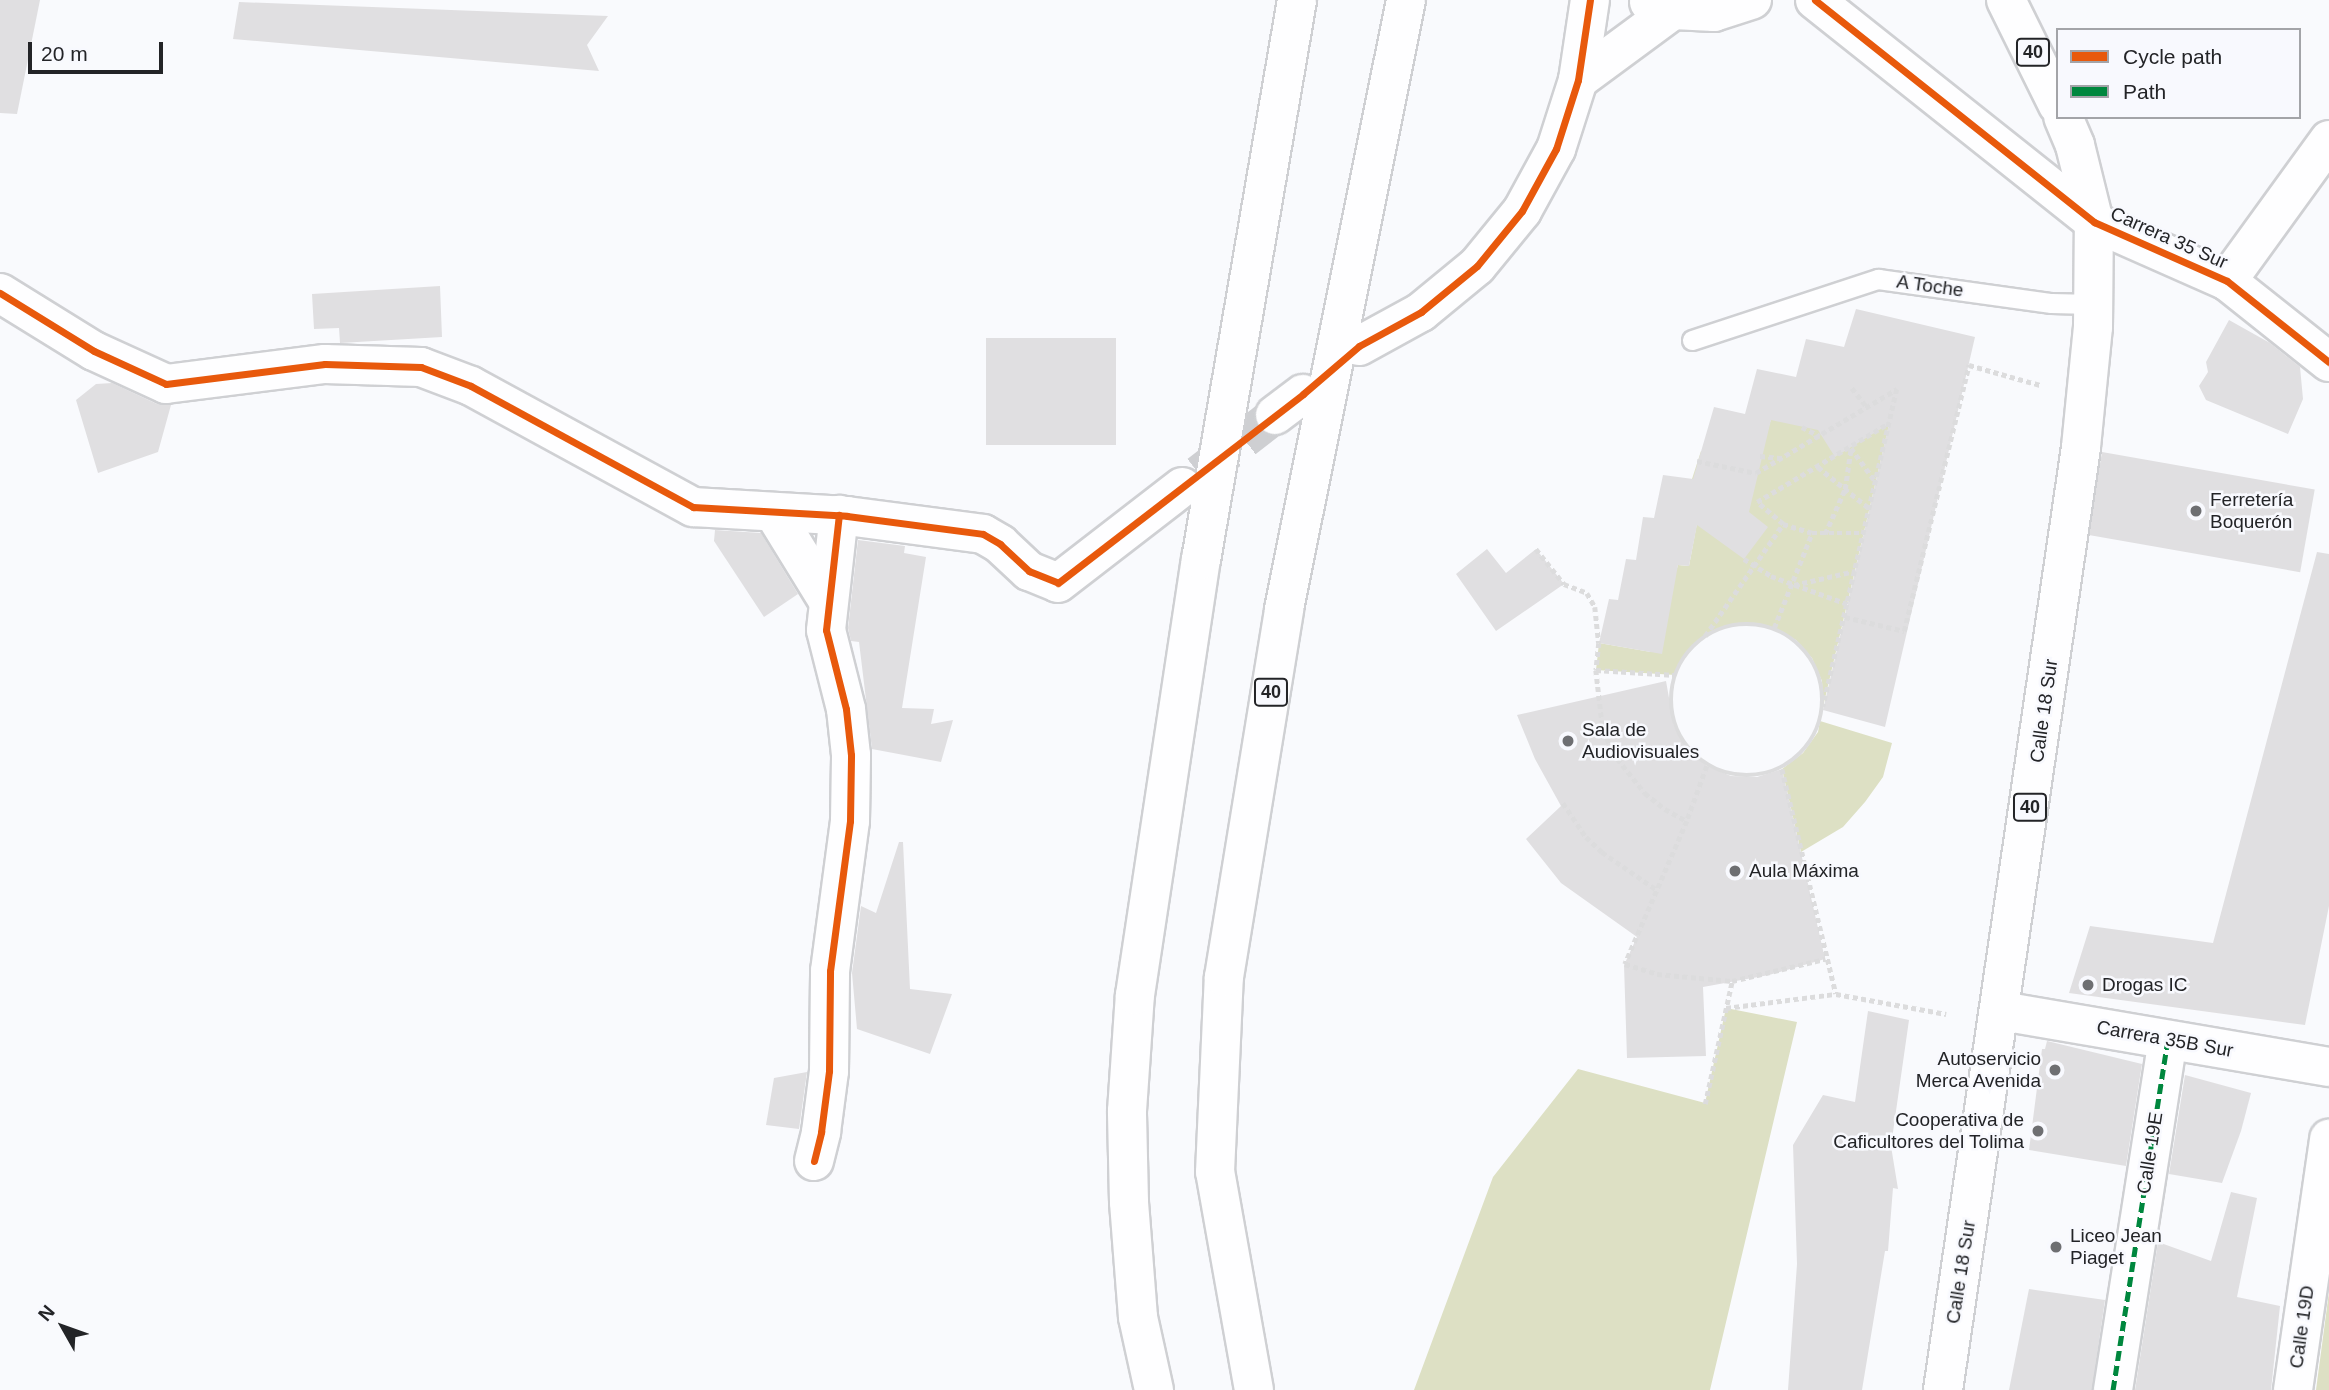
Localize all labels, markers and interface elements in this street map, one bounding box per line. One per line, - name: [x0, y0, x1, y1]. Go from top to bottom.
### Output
- scale bar: [32, 28, 166, 72]
- legend: [2056, 28, 2301, 119]
- road number: 40: [2016, 38, 2050, 66]
- text: 20 m: [41, 42, 88, 65]
- text: Cycle path: [2123, 45, 2222, 68]
- text: Path: [2123, 80, 2166, 103]
- street label: Carrera 35 Sur: [2107, 202, 2231, 274]
- street label: A Toche: [1894, 270, 1966, 302]
- place label: Ferretería Boquerón: [2210, 489, 2293, 533]
- marker: Ferretería Boquerón: [2188, 503, 2204, 519]
- street label: Calle 18 Sur: [2025, 658, 2063, 764]
- road number: 40: [1254, 678, 1288, 706]
- place label: Sala de Audiovisuales: [1582, 719, 1699, 763]
- marker: Sala de Audiovisuales: [1560, 733, 1576, 749]
- road number: 40: [2012, 792, 2048, 822]
- place label: Aula Máxima: [1749, 860, 1859, 882]
- marker: Aula Máxima: [1727, 863, 1743, 879]
- place label: Drogas IC: [2102, 974, 2188, 996]
- marker: Drogas IC: [2080, 977, 2096, 993]
- street label: Carrera 35B Sur: [2095, 1016, 2235, 1062]
- place label: Autoservicio Merca Avenida: [1915, 1048, 2041, 1092]
- marker: Autoservicio Merca Avenida: [2047, 1062, 2063, 1078]
- place label: Cooperativa de Caficultores del Tolima: [1833, 1109, 2024, 1153]
- street label: Calle 19E: [2132, 1111, 2168, 1195]
- marker: Cooperativa de Caficultores del Tolima: [2030, 1123, 2046, 1139]
- street label: Calle 18 Sur: [1942, 1219, 1980, 1325]
- place label: Liceo Jean Piaget: [2070, 1225, 2162, 1269]
- marker: Liceo Jean Piaget: [2048, 1239, 2064, 1255]
- street label: Calle 19D: [2285, 1284, 2319, 1370]
- north arrow: [28, 1292, 98, 1362]
- text: N: [34, 1301, 59, 1325]

